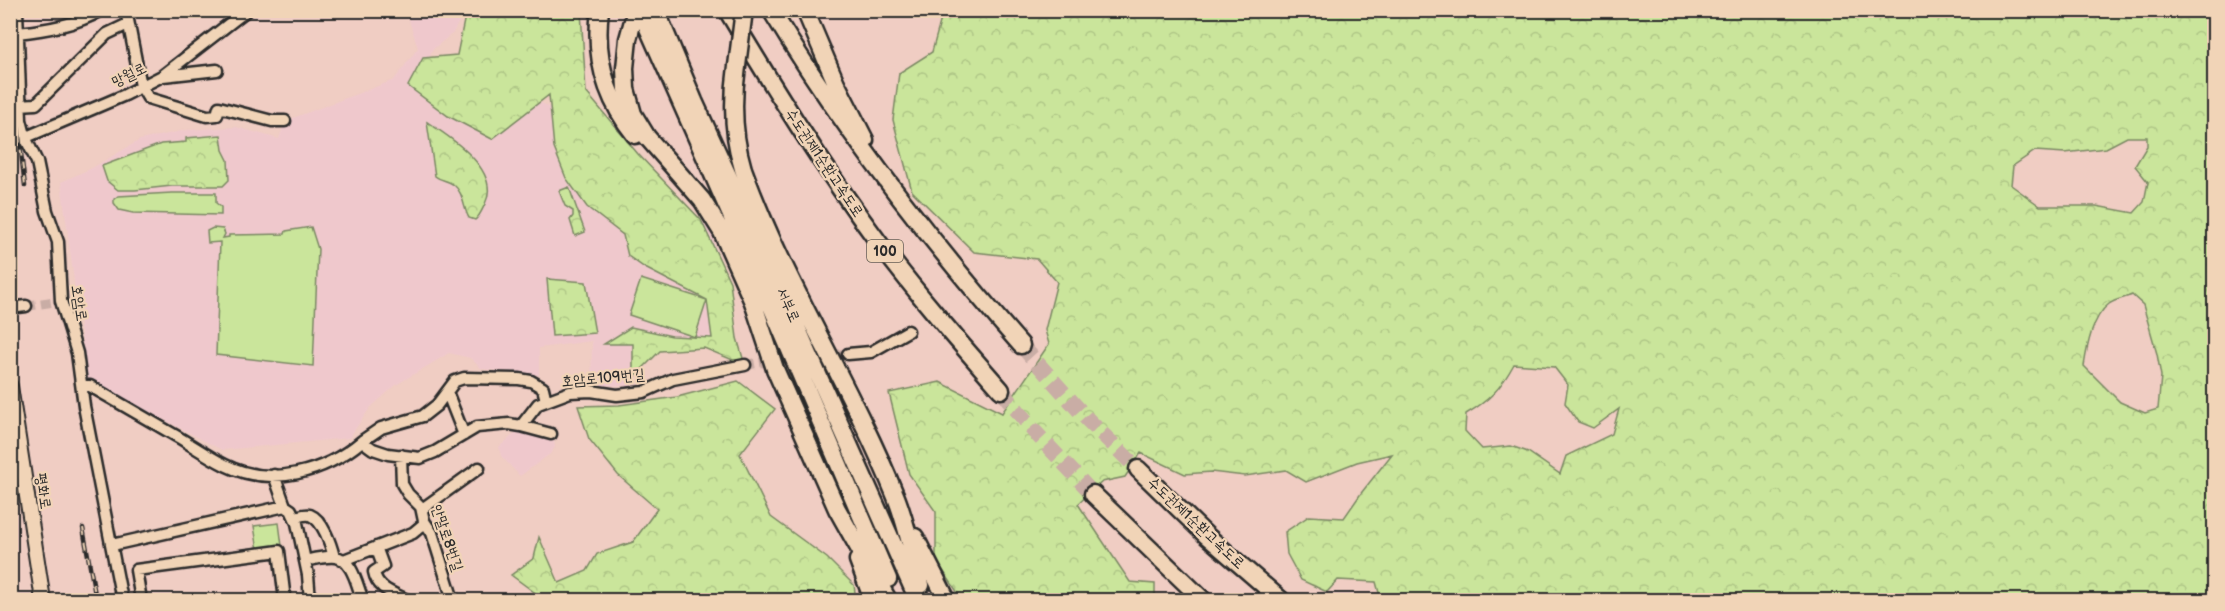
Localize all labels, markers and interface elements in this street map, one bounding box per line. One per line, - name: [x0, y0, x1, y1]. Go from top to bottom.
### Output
- street label: 망월로: [109, 59, 149, 91]
- street label: 수도권제1순환고속도로: [781, 105, 867, 221]
- road number: 100: [867, 240, 903, 262]
- street label: 호암로: [67, 284, 91, 322]
- street label: 서부로: [772, 285, 804, 325]
- street label: 호암로109번길: [561, 365, 645, 391]
- street label: 평화로: [31, 472, 55, 510]
- street label: 수도권제1순환고속도로: [1143, 473, 1249, 573]
- street label: 안말로8번길: [427, 502, 467, 574]

